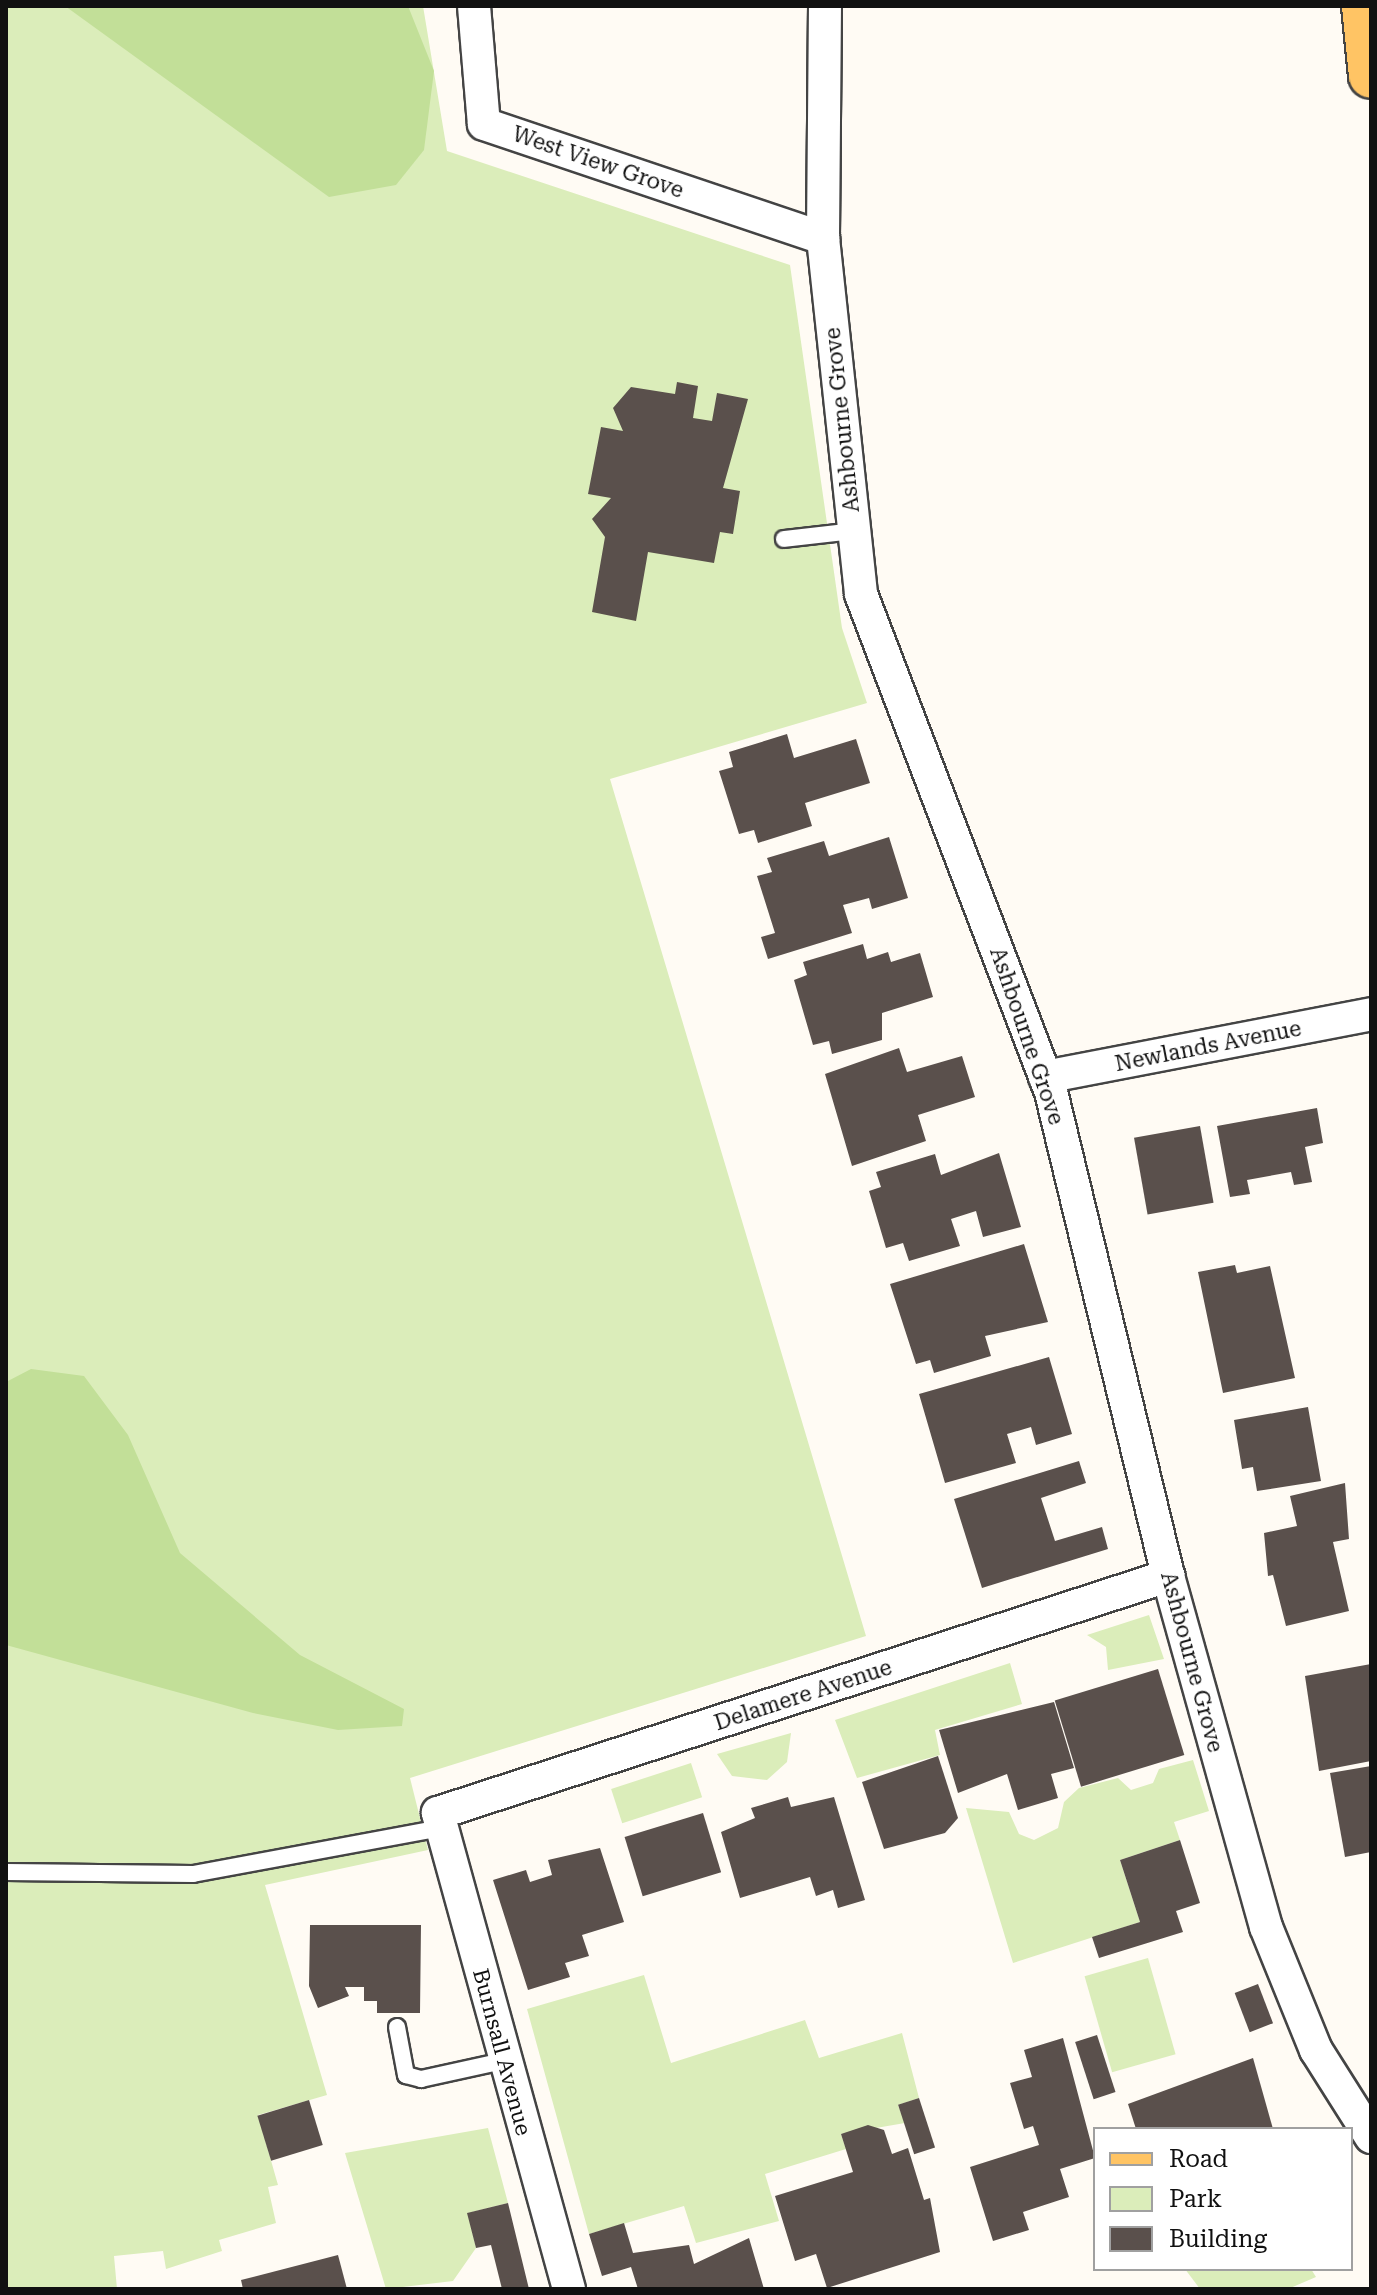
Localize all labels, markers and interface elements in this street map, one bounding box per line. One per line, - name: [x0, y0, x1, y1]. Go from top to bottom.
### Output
- street label: West View Grove: [509, 120, 687, 204]
- street label: Ashbourne Grove: [819, 326, 865, 514]
- street label: Ashbourne Grove: [984, 944, 1070, 1128]
- street label: Newlands Avenue: [1113, 1015, 1303, 1077]
- street label: Ashbourne Grove: [1155, 1569, 1229, 1755]
- street label: Delamere Avenue: [711, 1654, 895, 1736]
- street label: Burnsall Avenue: [467, 1966, 537, 2138]
- legend: [1093, 2127, 1353, 2271]
- text: Road: [1169, 2145, 1228, 2173]
- text: Park: [1169, 2185, 1222, 2213]
- text: Building: [1169, 2225, 1267, 2253]

